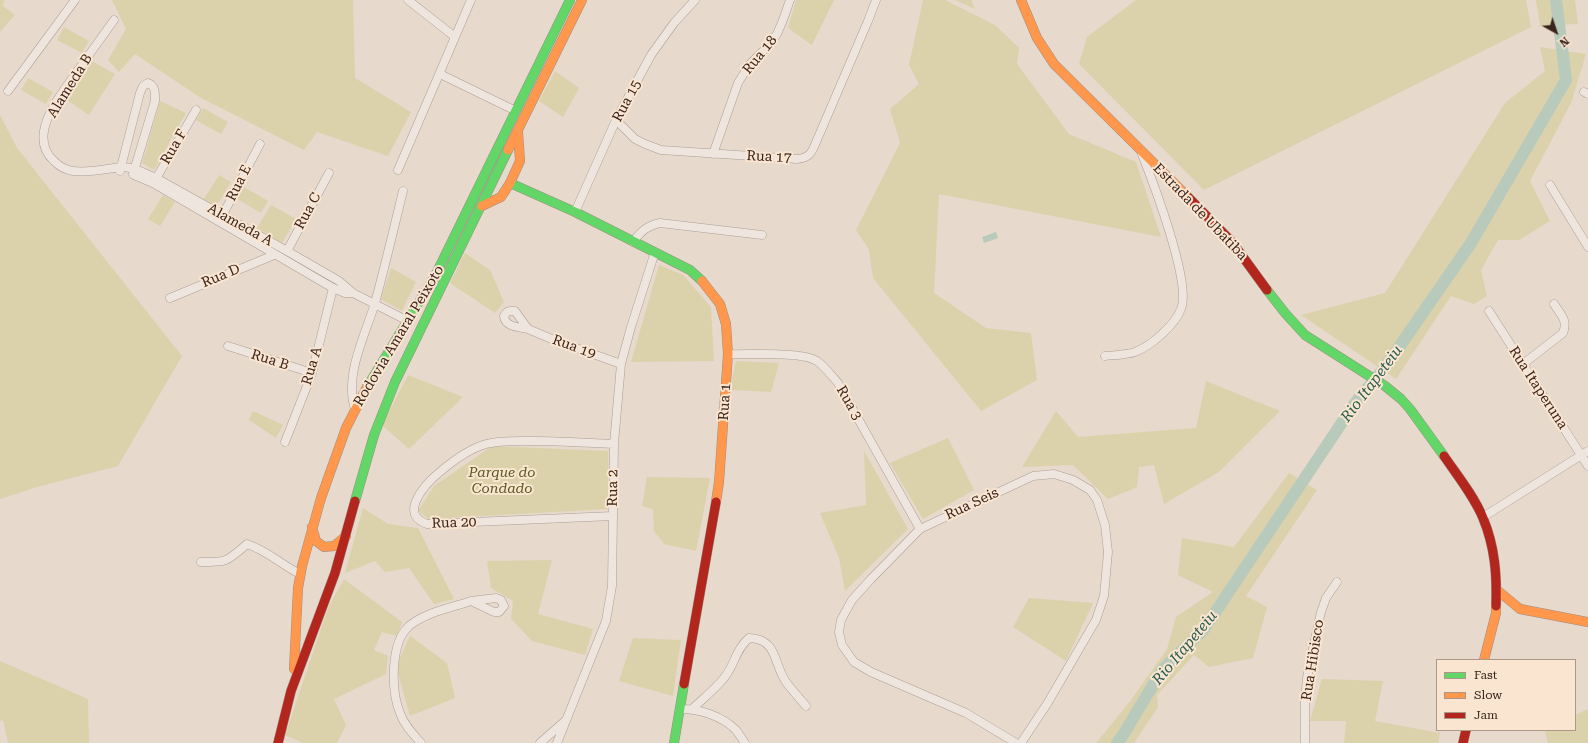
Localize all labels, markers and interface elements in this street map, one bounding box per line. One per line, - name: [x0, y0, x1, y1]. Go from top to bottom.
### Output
- north arrow: [1536, 12, 1576, 52]
- street label: Rua 18: [739, 32, 781, 78]
- text: N: [1557, 34, 1571, 49]
- street label: Alameda B: [44, 51, 96, 121]
- street label: Rua 15: [609, 77, 645, 125]
- street label: Rua F: [157, 126, 191, 168]
- street label: Rua 17: [746, 147, 792, 167]
- street label: Estrada de Ubatiba: [1149, 160, 1251, 264]
- street label: Rua E: [223, 162, 255, 204]
- street label: Rua C: [291, 190, 325, 232]
- street label: Alameda A: [204, 200, 276, 250]
- street label: Rua D: [199, 260, 243, 292]
- street label: Rodovia Amaral Peixoto: [350, 263, 448, 409]
- street label: Rua 19: [550, 331, 598, 363]
- water label: Rio Itapeteiu: [1337, 342, 1407, 426]
- street label: Rua Itaperuna: [1505, 343, 1571, 433]
- street label: Rua A: [298, 345, 326, 387]
- street label: Rua B: [249, 346, 291, 374]
- street label: Rua 1: [715, 383, 735, 421]
- street label: Rua 3: [832, 383, 866, 423]
- park label: Parque do Condado: [469, 465, 535, 498]
- street label: Rua 2: [604, 469, 622, 507]
- street label: Rua Seis: [943, 484, 1001, 524]
- street label: Rua 20: [431, 514, 477, 532]
- water label: Rio Itapeteiu: [1149, 607, 1221, 689]
- street label: Rua Hibisco: [1298, 618, 1328, 702]
- legend: [1436, 659, 1576, 731]
- text: Fast: [1474, 668, 1497, 682]
- text: Slow: [1474, 688, 1502, 702]
- text: Jam: [1474, 708, 1498, 722]

